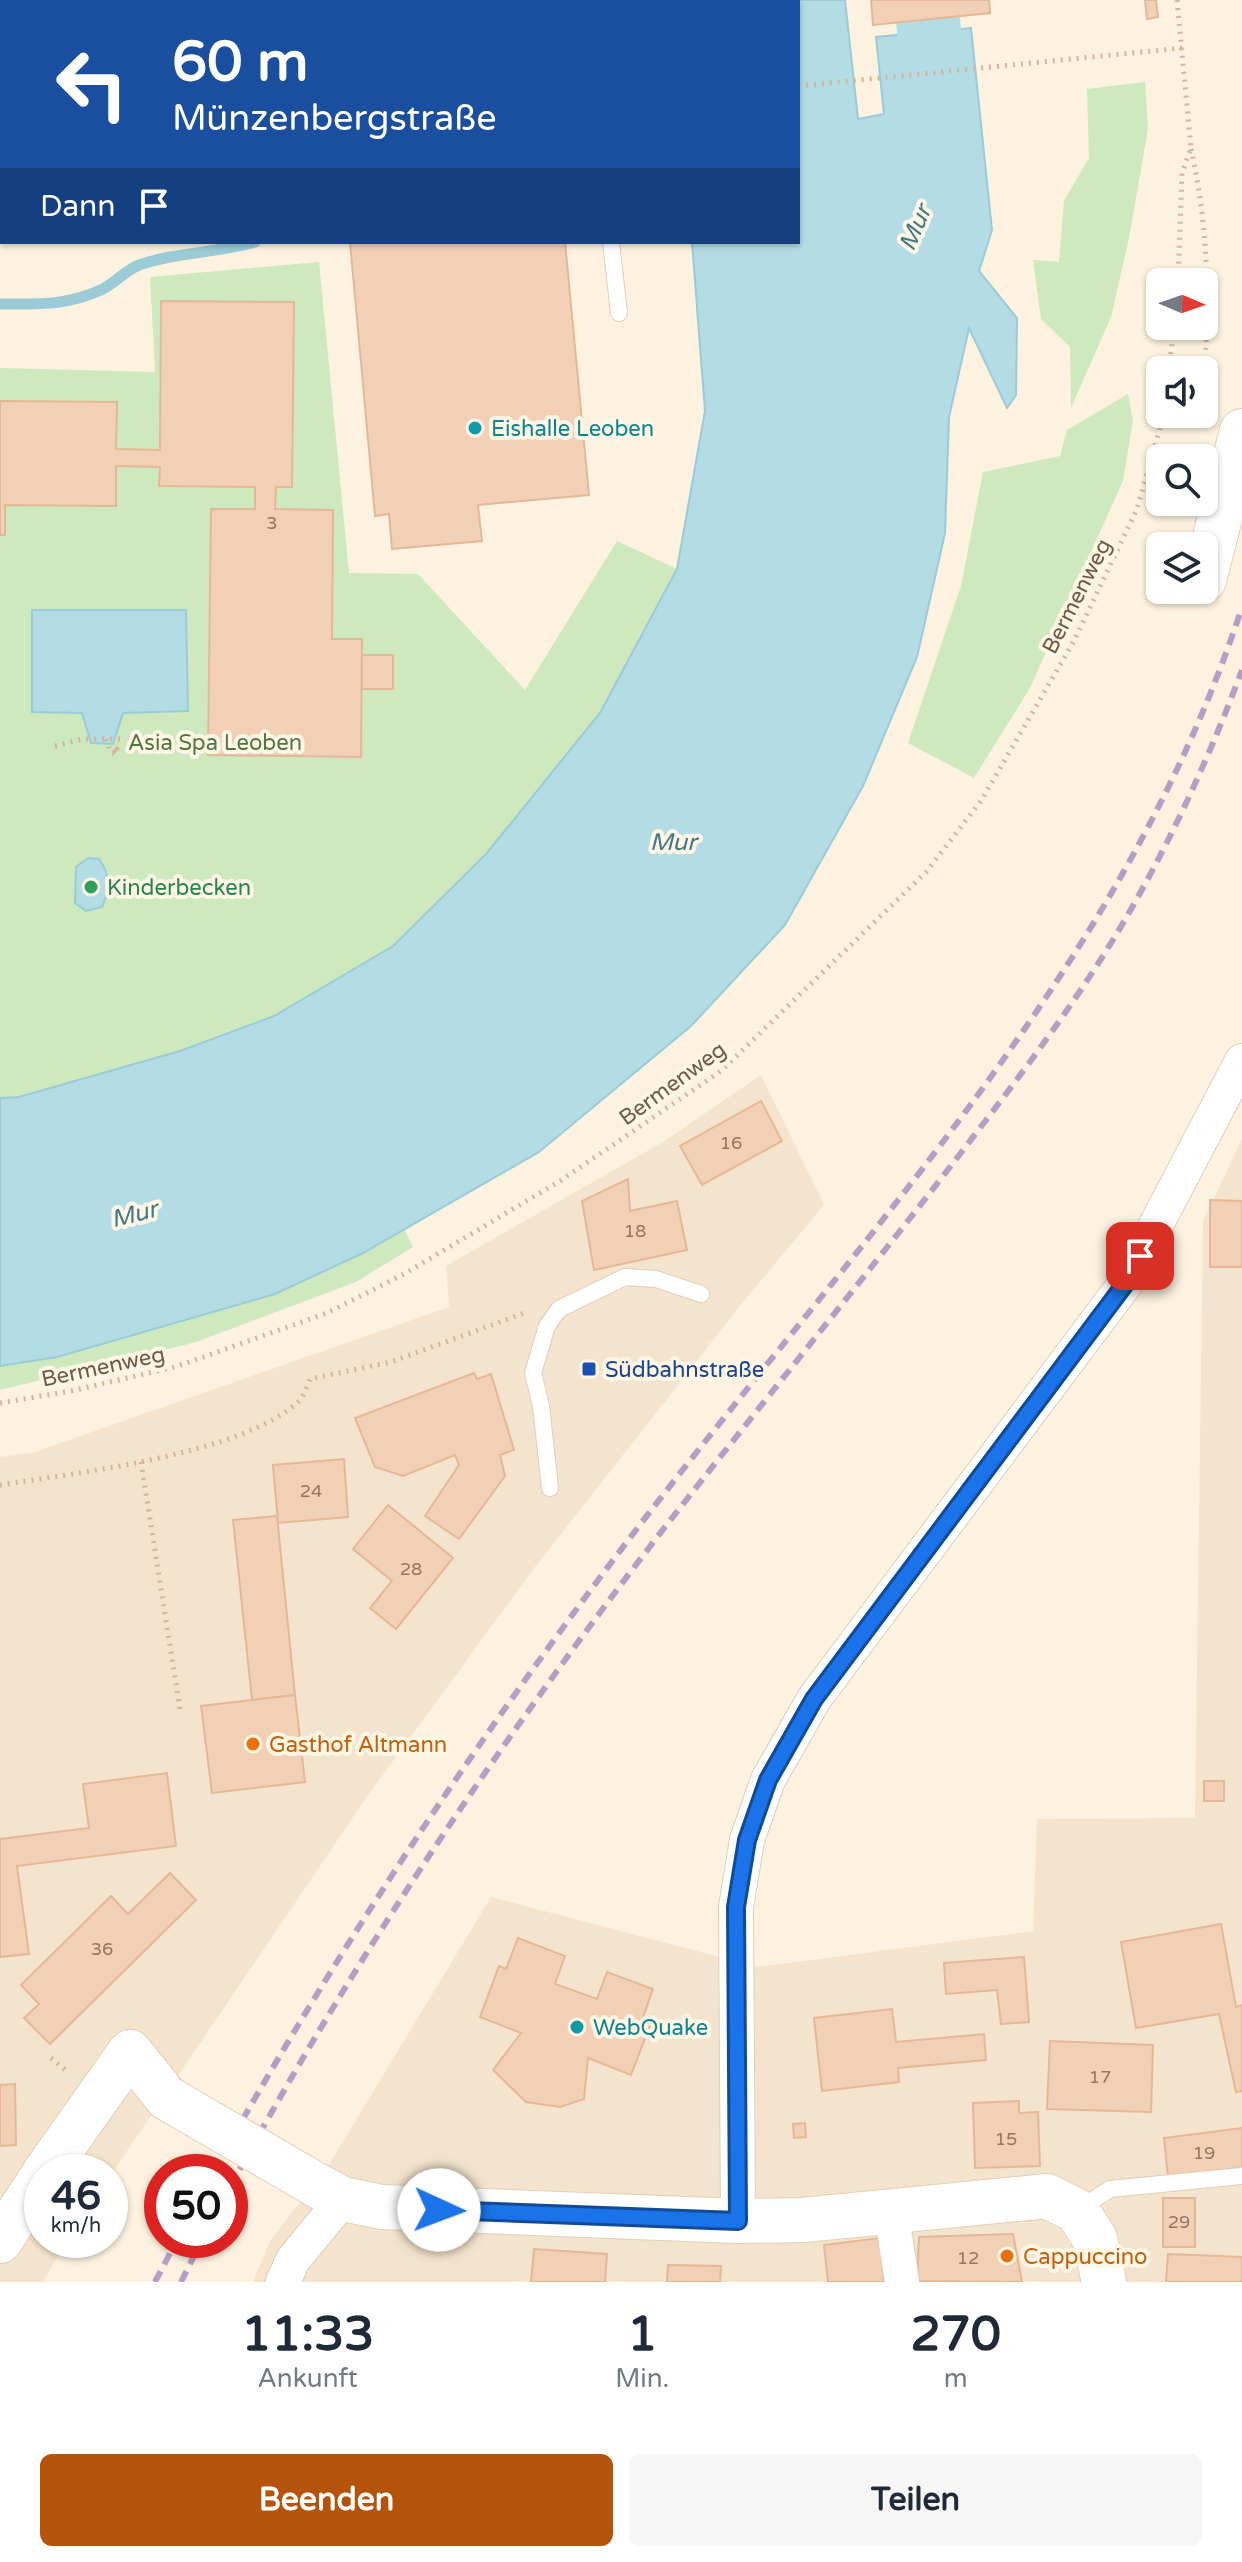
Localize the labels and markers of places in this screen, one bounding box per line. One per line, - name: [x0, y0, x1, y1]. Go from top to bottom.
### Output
- place label: Eishalle Leoben: [491, 416, 654, 442]
- marker: Eishalle Leoben: [466, 419, 484, 437]
- place label: Kinderbecken: [107, 875, 251, 901]
- marker: Kinderbecken: [82, 878, 100, 896]
- pin: [1106, 1222, 1174, 1290]
- place label: Südbahnstraße: [605, 1357, 764, 1383]
- marker: Südbahnstraße: [580, 1360, 598, 1378]
- place label: Gasthof Altmann: [269, 1732, 447, 1758]
- marker: Gasthof Altmann: [244, 1735, 262, 1753]
- place label: WebQuake: [593, 2015, 708, 2041]
- marker: WebQuake: [568, 2018, 586, 2036]
- place label: Cappuccino: [1023, 2244, 1147, 2270]
- marker: Cappuccino: [998, 2247, 1016, 2265]

